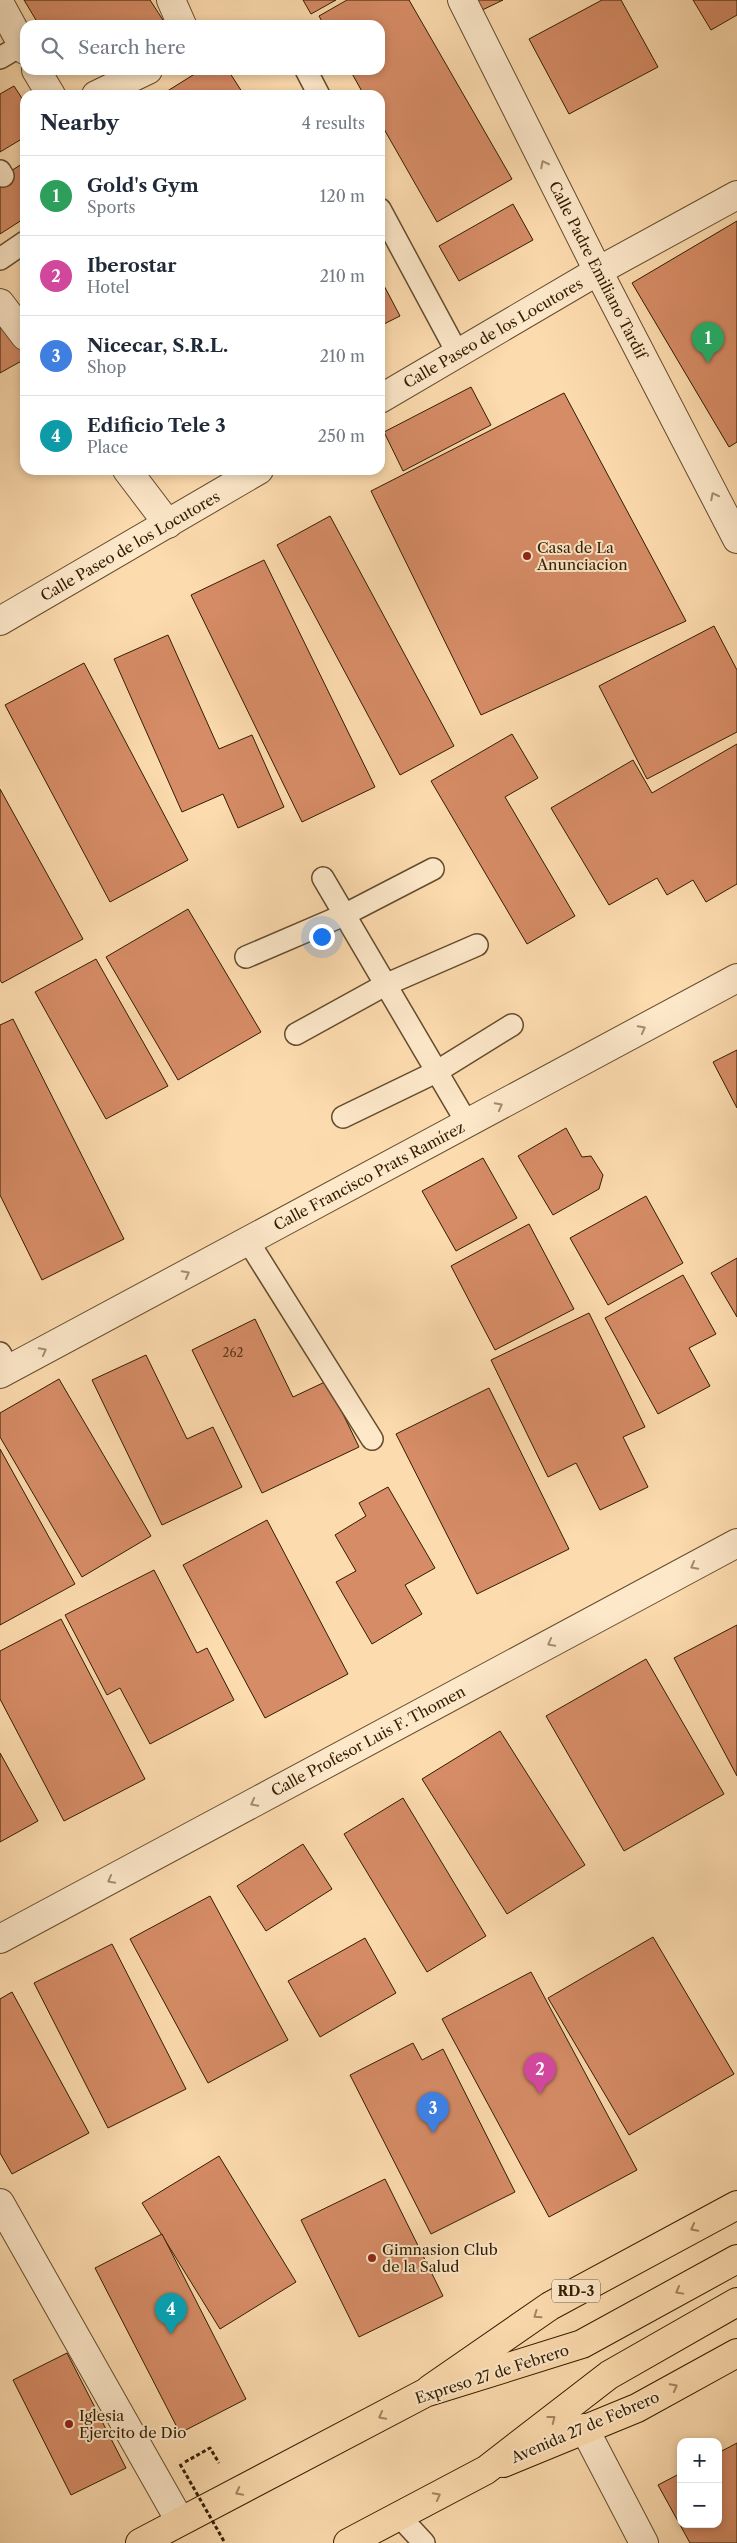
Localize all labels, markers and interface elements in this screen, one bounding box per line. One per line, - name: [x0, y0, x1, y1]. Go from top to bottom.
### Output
- search box: [20, 20, 385, 75]
- icon: search: [38, 34, 66, 62]
- text: Search here: [78, 36, 186, 59]
- text: Nearby: [40, 110, 119, 135]
- text: 4 results: [302, 113, 365, 133]
- one-way arrow: [540, 160, 550, 169]
- text: Gold's Gym: [87, 174, 199, 197]
- street label: Calle Padre Emiliano Tardif: [545, 178, 652, 364]
- text: 1: [52, 186, 60, 206]
- text: 120 m: [320, 186, 365, 206]
- text: Sports: [87, 197, 136, 217]
- text: Iberostar: [87, 254, 177, 277]
- text: 2: [51, 266, 61, 286]
- text: 210 m: [320, 266, 365, 286]
- street label: Calle Paseo de los Locutores: [400, 274, 586, 392]
- text: Hotel: [87, 277, 130, 297]
- pin: 1: [692, 322, 724, 363]
- text: Nicecar, S.R.L.: [87, 334, 228, 357]
- text: 3: [51, 346, 61, 366]
- text: 210 m: [320, 346, 365, 366]
- text: Shop: [87, 357, 126, 377]
- text: Edificio Tele 3: [87, 414, 226, 437]
- text: 4: [51, 426, 61, 446]
- text: 250 m: [318, 426, 365, 446]
- text: Place: [87, 437, 128, 457]
- street label: Calle Paseo de los Locutores: [37, 487, 223, 605]
- one-way arrow: [710, 492, 720, 501]
- place label: Casa de La Anunciacion: [536, 538, 628, 574]
- marker: Casa de La Anunciacion: [521, 550, 533, 562]
- your location: [309, 924, 335, 950]
- one-way arrow: [637, 1025, 646, 1035]
- one-way arrow: [494, 1102, 503, 1112]
- street label: Calle Francisco Prats Ramírez: [270, 1117, 468, 1235]
- one-way arrow: [181, 1270, 190, 1280]
- house number: 262: [223, 1345, 244, 1360]
- one-way arrow: [38, 1347, 47, 1357]
- one-way arrow: [690, 1559, 699, 1569]
- one-way arrow: [547, 1636, 556, 1646]
- street label: Calle Profesor Luis F. Thomen: [268, 1681, 469, 1800]
- one-way arrow: [250, 1796, 259, 1806]
- one-way arrow: [107, 1873, 116, 1883]
- pin: 2: [524, 2053, 556, 2094]
- pin: 3: [417, 2092, 449, 2133]
- one-way arrow: [690, 2222, 699, 2232]
- place label: Gimnasion Club de la Salud: [382, 2240, 498, 2276]
- marker: Gimnasion Club de la Salud: [366, 2252, 378, 2264]
- road number: RD-3: [552, 2280, 600, 2302]
- one-way arrow: [675, 2285, 684, 2295]
- pin: 4: [155, 2293, 187, 2334]
- one-way arrow: [533, 2309, 543, 2318]
- street label: Expreso 27 de Febrero: [413, 2340, 571, 2408]
- one-way arrow: [669, 2383, 678, 2393]
- street label: Avenida 27 de Febrero: [507, 2387, 662, 2467]
- place label: Iglesia Ejercito de Dio: [79, 2406, 187, 2442]
- one-way arrow: [378, 2409, 387, 2419]
- one-way arrow: [546, 2416, 556, 2425]
- marker: Iglesia Ejercito de Dio: [63, 2418, 75, 2430]
- map controls: [677, 2438, 722, 2528]
- button: +: [677, 2438, 722, 2483]
- button: −: [677, 2483, 722, 2528]
- one-way arrow: [235, 2486, 244, 2496]
- one-way arrow: [432, 2492, 441, 2502]

